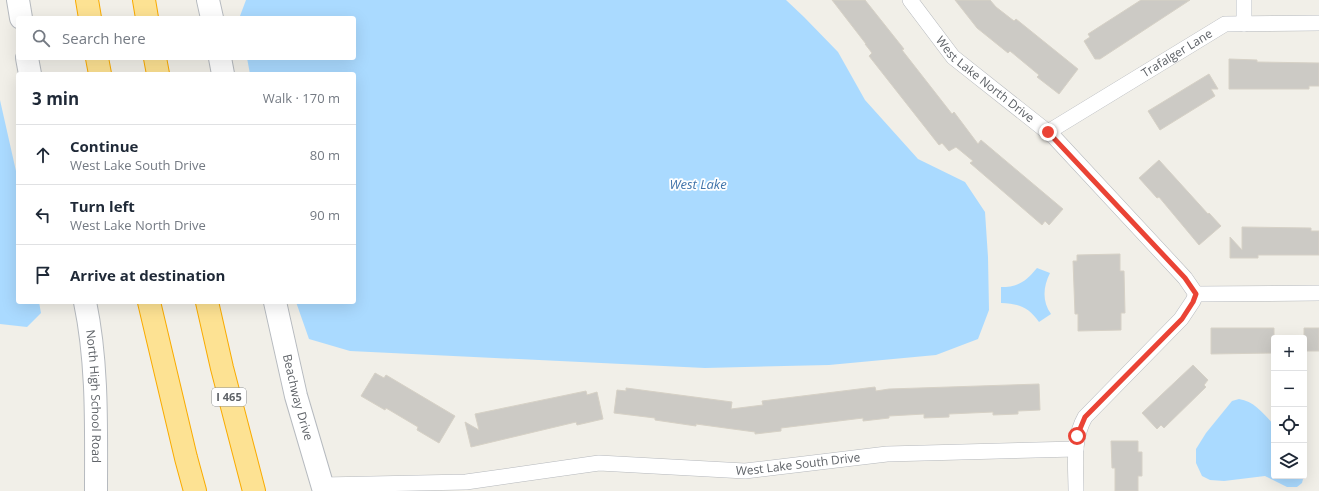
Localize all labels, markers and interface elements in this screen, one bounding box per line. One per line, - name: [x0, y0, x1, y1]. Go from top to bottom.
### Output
- search box: [16, 16, 356, 60]
- street label: Trafalger Lane: [1138, 25, 1216, 81]
- icon: search: [30, 27, 52, 49]
- text: Search here: [62, 28, 146, 48]
- street label: West Lake North Drive: [932, 32, 1038, 126]
- text: 3 min: [32, 87, 79, 110]
- text: Walk · 170 m: [263, 89, 340, 107]
- route end: [1039, 123, 1057, 141]
- text: Continue: [70, 136, 138, 156]
- icon: ahead: [32, 144, 54, 166]
- text: 80 m: [310, 146, 340, 164]
- text: West Lake South Drive: [70, 156, 206, 174]
- water label: West Lake: [669, 175, 727, 193]
- text: Turn left: [70, 196, 135, 216]
- icon: left: [32, 204, 54, 226]
- text: 90 m: [310, 206, 340, 224]
- text: West Lake North Drive: [70, 216, 206, 234]
- icon: arrive: [32, 264, 54, 286]
- text: Arrive at destination: [70, 265, 225, 285]
- street label: North High School Road: [82, 329, 105, 463]
- map controls: [1271, 335, 1307, 479]
- button: +: [1271, 335, 1307, 371]
- street label: Beachway Drive: [279, 352, 318, 443]
- button: −: [1271, 371, 1307, 407]
- road number: I 465: [212, 388, 246, 406]
- button: locate: [1271, 407, 1307, 443]
- route start: [1068, 427, 1086, 445]
- button: layers: [1271, 443, 1307, 479]
- street label: West Lake South Drive: [735, 448, 861, 479]

